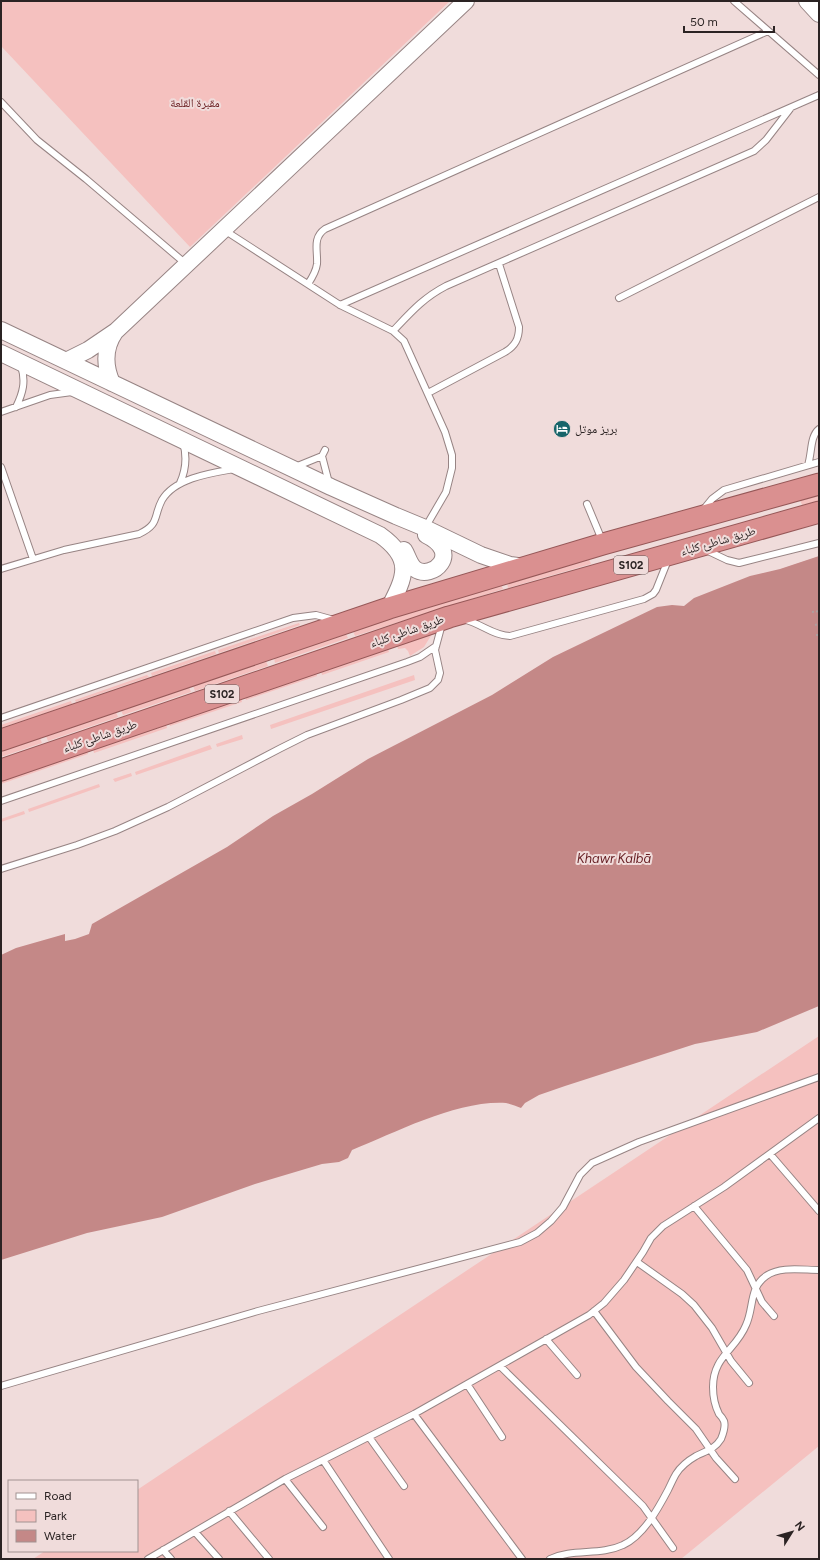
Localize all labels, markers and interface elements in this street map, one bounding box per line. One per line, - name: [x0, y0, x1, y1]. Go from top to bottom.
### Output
- scale bar: [684, 8, 774, 34]
- text: 50 m: [690, 15, 718, 29]
- park label: مقبرة القلعة: [170, 96, 220, 110]
- hotel icon: بريز موتل: [552, 419, 572, 439]
- place label: بريز موتل: [575, 422, 617, 436]
- street label: طريق شاطئ كلباء: [679, 524, 757, 559]
- road number: S102: [614, 556, 648, 574]
- street label: طريق شاطئ كلباء: [368, 612, 446, 651]
- road number: S102: [205, 685, 239, 703]
- street label: طريق شاطئ كلباء: [61, 717, 139, 756]
- water label: Khawr Kalbā: [577, 851, 652, 866]
- legend: [8, 1480, 138, 1552]
- text: Road: [44, 1489, 72, 1503]
- text: Park: [44, 1509, 67, 1523]
- north arrow: [772, 1512, 812, 1552]
- text: N: [792, 1519, 807, 1534]
- text: Water: [44, 1529, 76, 1543]

